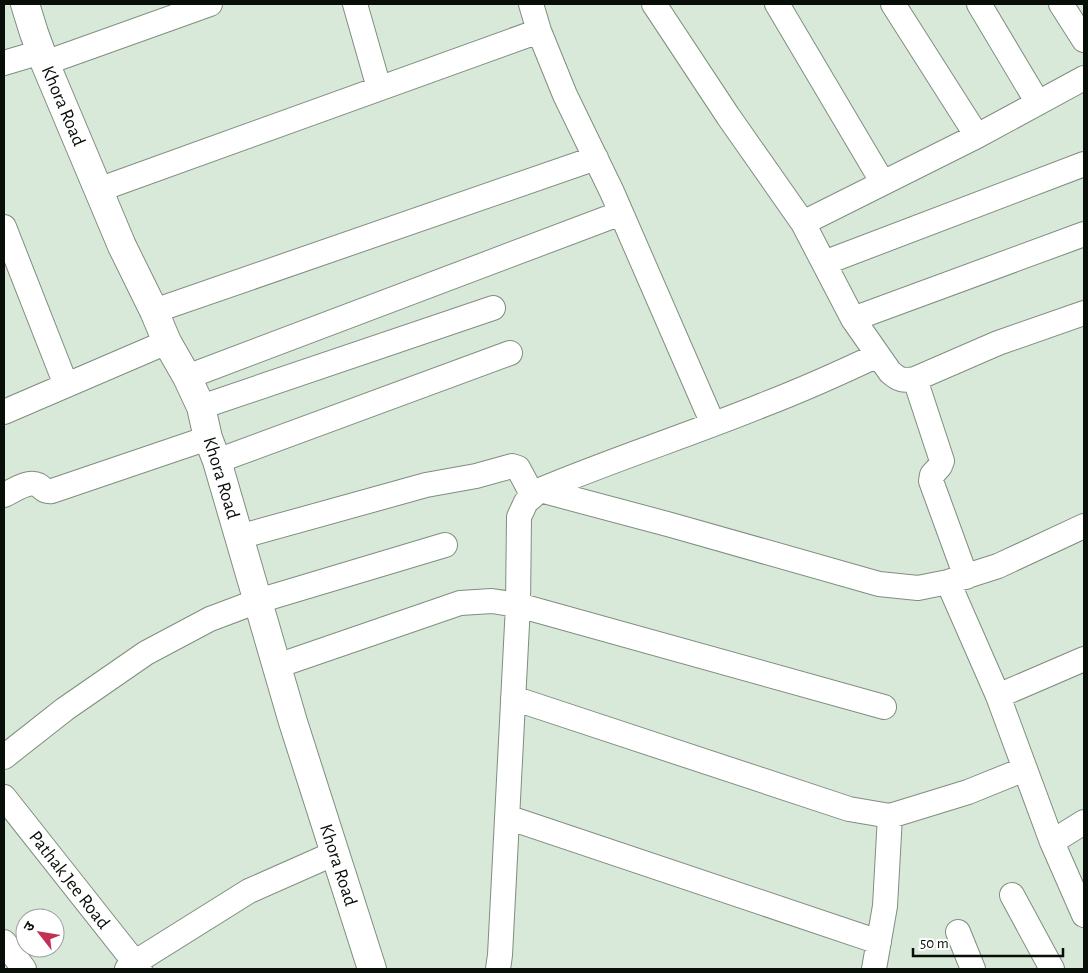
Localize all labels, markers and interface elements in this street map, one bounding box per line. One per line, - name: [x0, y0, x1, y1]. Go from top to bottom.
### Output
- street label: Khora Road: [38, 63, 88, 149]
- street label: Khora Road: [199, 435, 243, 522]
- street label: Khora Road: [316, 822, 360, 909]
- street label: Pathak Jee Road: [25, 827, 113, 933]
- north arrow: [15, 908, 65, 958]
- text: उ: [22, 919, 38, 934]
- scale bar: [913, 926, 1063, 958]
- text: 50 m: [920, 936, 949, 951]

